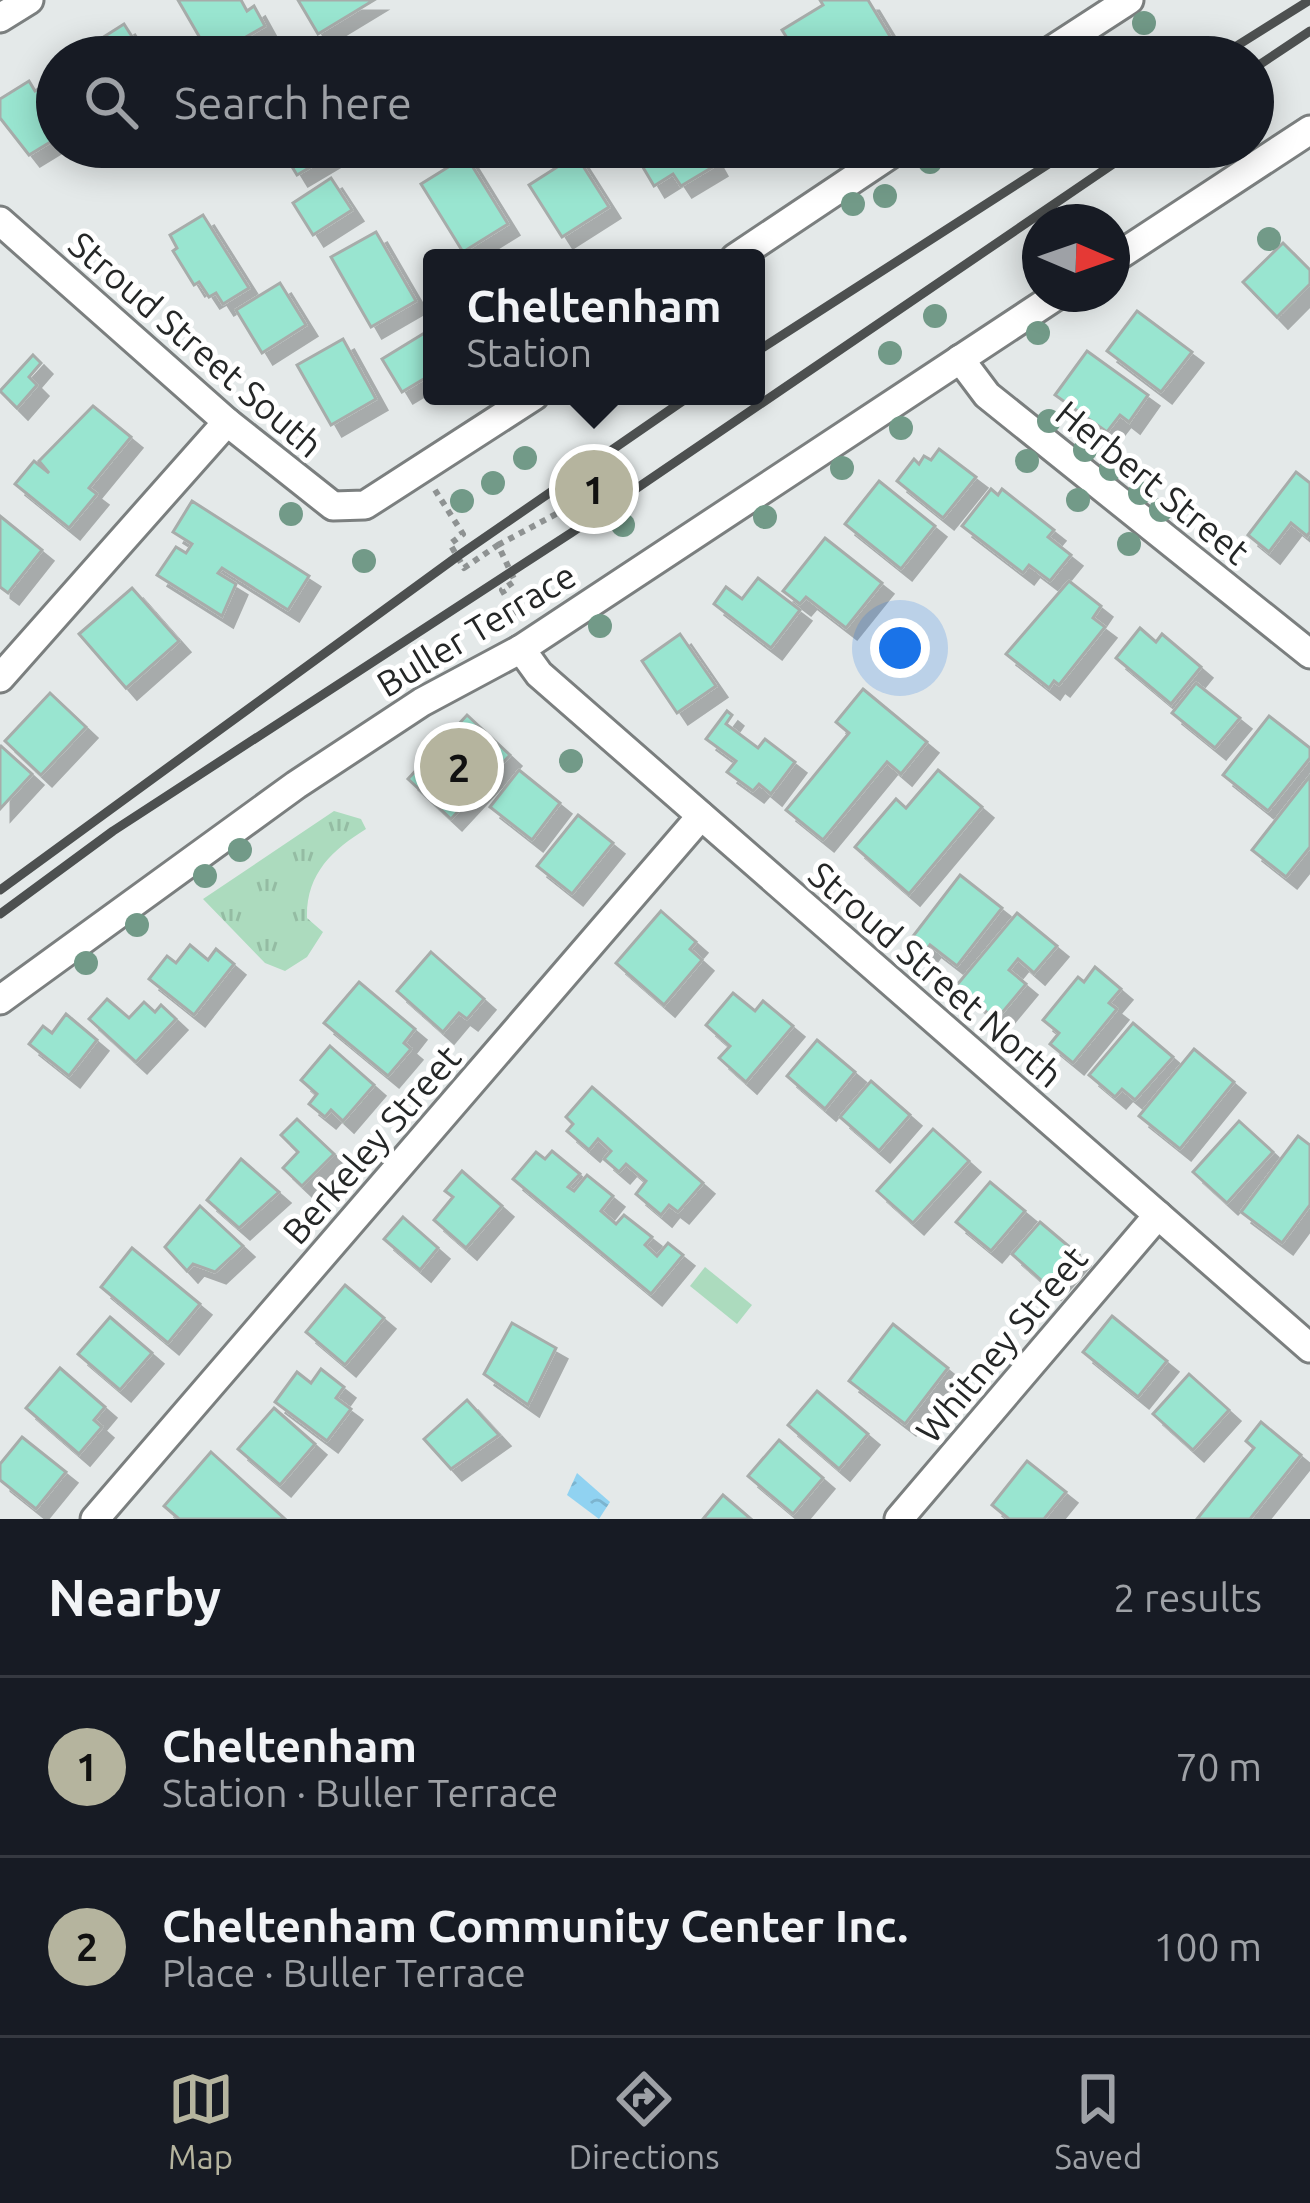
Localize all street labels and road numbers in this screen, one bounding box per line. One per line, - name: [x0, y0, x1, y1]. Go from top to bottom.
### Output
- street label: Stroud Street South: [61, 223, 331, 465]
- street label: Herbert Street: [1048, 392, 1258, 572]
- street label: Buller Terrace: [369, 554, 583, 704]
- street label: Stroud Street North: [801, 853, 1071, 1095]
- street label: Berkeley Street: [274, 1037, 468, 1251]
- street label: Whitney Street: [907, 1238, 1095, 1450]

